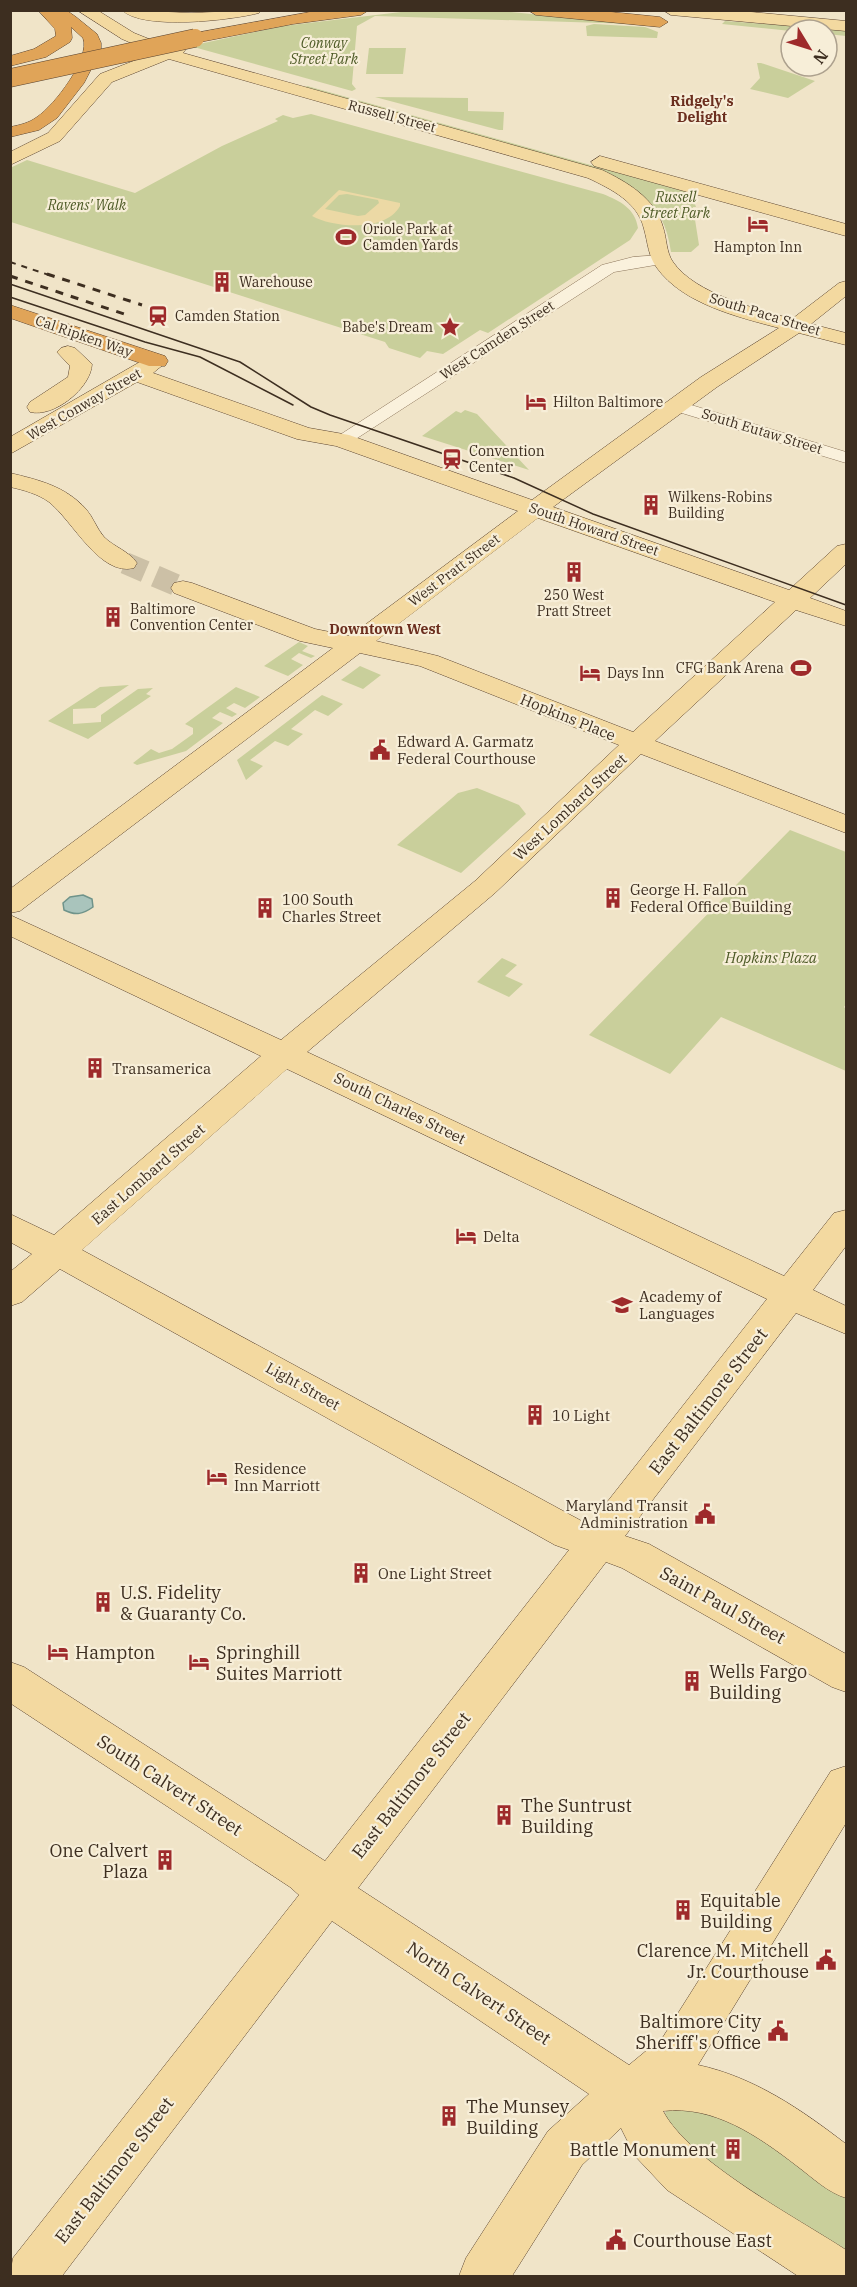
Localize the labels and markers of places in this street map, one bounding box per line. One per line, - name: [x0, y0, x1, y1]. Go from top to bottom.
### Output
- hotel icon: Hampton Inn: [746, 212, 770, 236]
- place label: Oriole Park at Camden Yards: [363, 220, 458, 254]
- sports icon: Oriole Park at Camden Yards: [334, 225, 358, 249]
- place label: Hampton Inn: [714, 238, 802, 256]
- building icon: Warehouse: [210, 270, 234, 294]
- place label: Warehouse: [239, 273, 313, 291]
- station icon: Camden Station: [146, 304, 170, 328]
- place label: Camden Station: [175, 307, 280, 325]
- place icon: Babe's Dream: [438, 315, 462, 339]
- place label: Babe's Dream: [342, 318, 433, 336]
- hotel icon: Hilton Baltimore: [524, 390, 548, 414]
- place label: Hilton Baltimore: [553, 393, 663, 411]
- place label: Convention Center: [469, 442, 545, 476]
- station icon: Convention Center: [440, 447, 464, 471]
- place label: Wilkens-Robins Building: [668, 488, 772, 522]
- building icon: Wilkens-Robins Building: [639, 493, 663, 517]
- building icon: 250 West Pratt Street: [562, 560, 586, 584]
- place label: 250 West Pratt Street: [537, 586, 611, 620]
- place label: Baltimore Convention Center: [130, 600, 254, 634]
- building icon: Baltimore Convention Center: [101, 605, 125, 629]
- sports icon: CFG Bank Arena: [789, 656, 813, 680]
- place label: CFG Bank Arena: [676, 659, 784, 677]
- hotel icon: Days Inn: [578, 661, 602, 685]
- place label: Days Inn: [607, 664, 665, 682]
- place label: Edward A. Garmatz Federal Courthouse: [397, 732, 536, 768]
- public building icon: Edward A. Garmatz Federal Courthouse: [368, 738, 392, 762]
- place label: George H. Fallon Federal Office Building: [630, 880, 791, 916]
- building icon: George H. Fallon Federal Office Building: [601, 886, 625, 910]
- place label: 100 South Charles Street: [282, 890, 381, 926]
- building icon: 100 South Charles Street: [253, 896, 277, 920]
- building icon: Transamerica: [83, 1056, 107, 1080]
- place label: Transamerica: [112, 1059, 211, 1078]
- hotel icon: Delta: [454, 1224, 478, 1248]
- place label: Delta: [483, 1227, 520, 1246]
- place label: Academy of Languages: [639, 1287, 722, 1323]
- school or university icon: Academy of Languages: [610, 1293, 634, 1317]
- building icon: 10 Light: [523, 1403, 547, 1427]
- place label: 10 Light: [552, 1406, 610, 1425]
- place label: Residence Inn Marriott: [234, 1459, 320, 1495]
- hotel icon: Residence Inn Marriott: [205, 1465, 229, 1489]
- place label: Maryland Transit Administration: [565, 1496, 688, 1532]
- public building icon: Maryland Transit Administration: [693, 1502, 717, 1526]
- building icon: One Light Street: [349, 1561, 373, 1585]
- place label: One Light Street: [378, 1564, 492, 1583]
- place label: U.S. Fidelity & Guaranty Co.: [120, 1581, 246, 1625]
- building icon: U.S. Fidelity & Guaranty Co.: [91, 1590, 115, 1614]
- hotel icon: Hampton: [46, 1640, 70, 1664]
- place label: Hampton: [75, 1641, 155, 1664]
- place label: Springhill Suites Marriott: [216, 1641, 342, 1685]
- hotel icon: Springhill Suites Marriott: [187, 1650, 211, 1674]
- place label: Wells Fargo Building: [709, 1660, 807, 1704]
- building icon: Wells Fargo Building: [680, 1669, 704, 1693]
- place label: The Suntrust Building: [521, 1794, 632, 1838]
- building icon: The Suntrust Building: [492, 1803, 516, 1827]
- place label: One Calvert Plaza: [49, 1839, 148, 1883]
- building icon: One Calvert Plaza: [153, 1848, 177, 1872]
- place label: Equitable Building: [700, 1889, 781, 1933]
- building icon: Equitable Building: [671, 1898, 695, 1922]
- place label: Clarence M. Mitchell Jr. Courthouse: [637, 1939, 809, 1983]
- public building icon: Clarence M. Mitchell Jr. Courthouse: [814, 1948, 838, 1972]
- place label: Baltimore City Sheriff's Office: [635, 2010, 761, 2054]
- public building icon: Baltimore City Sheriff's Office: [766, 2019, 790, 2043]
- place label: The Munsey Building: [466, 2095, 569, 2139]
- building icon: The Munsey Building: [437, 2104, 461, 2128]
- building icon: Battle Monument: [721, 2137, 745, 2161]
- place label: Battle Monument: [569, 2138, 716, 2161]
- public building icon: Courthouse East: [604, 2228, 628, 2252]
- place label: Courthouse East: [633, 2229, 772, 2252]

